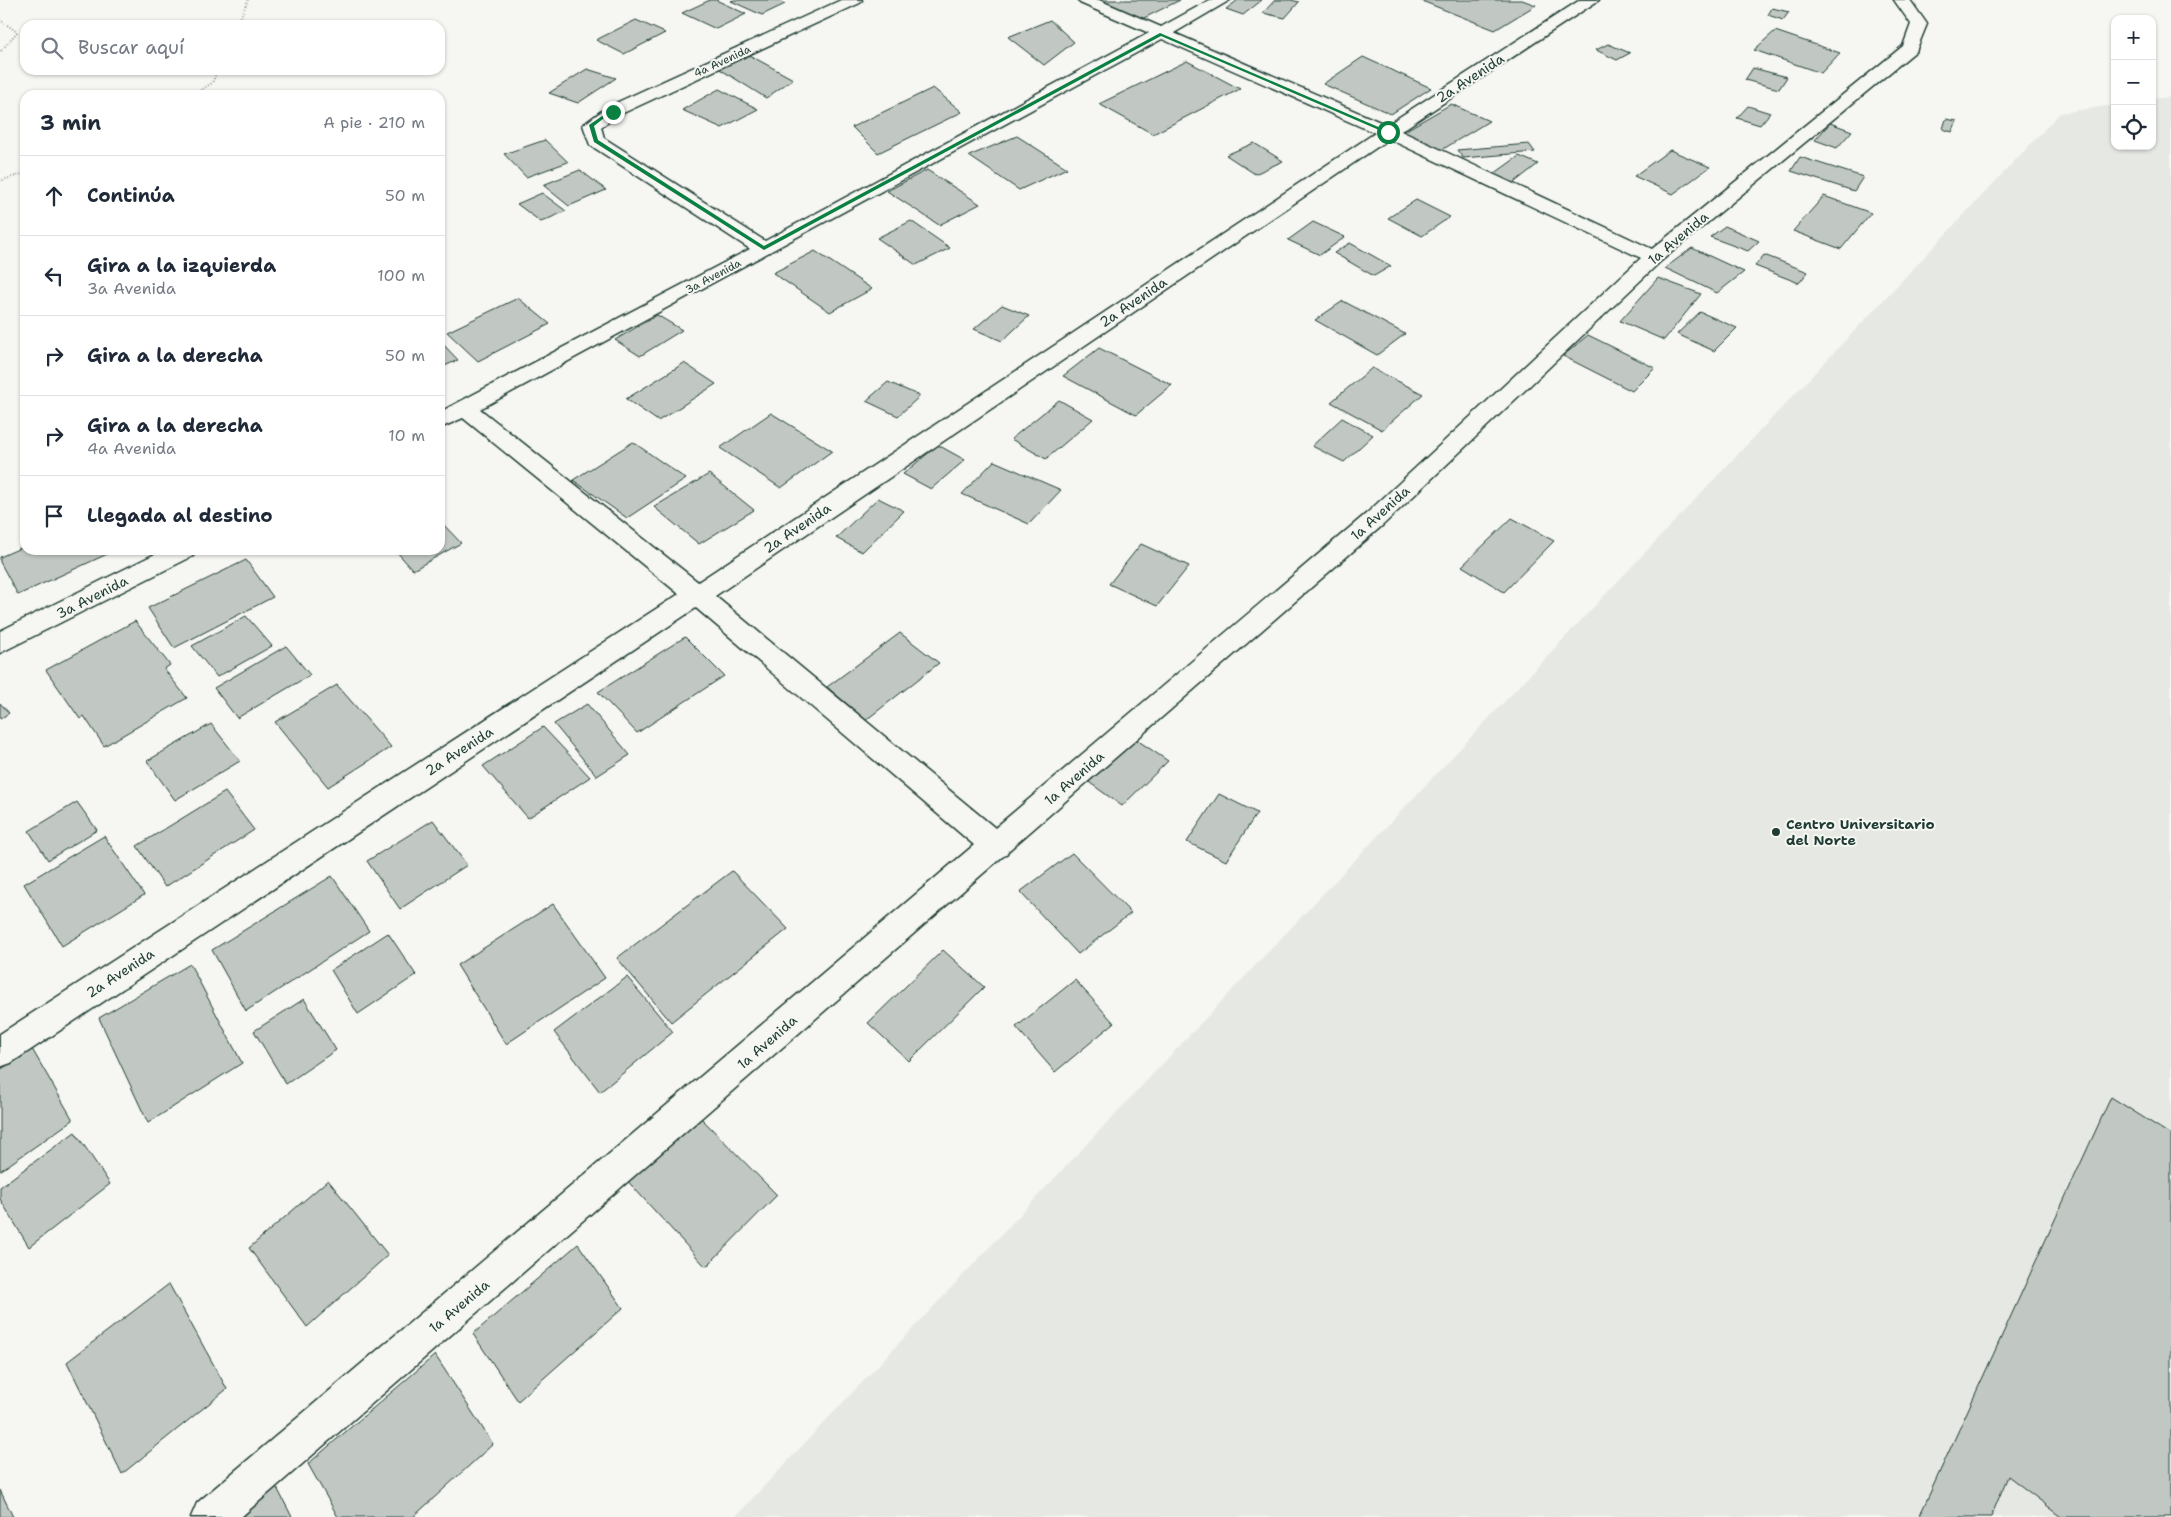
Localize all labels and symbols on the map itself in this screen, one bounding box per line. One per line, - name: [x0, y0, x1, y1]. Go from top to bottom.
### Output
- street label: 4a Avenida: [691, 42, 753, 81]
- street label: 2a Avenida: [1433, 49, 1508, 107]
- route end: [602, 101, 625, 124]
- route start: [1377, 121, 1400, 144]
- street label: 1a Avenida: [1644, 207, 1712, 269]
- street label: 3a Avenida: [683, 255, 744, 297]
- street label: 2a Avenida: [1096, 273, 1170, 331]
- street label: 1a Avenida: [1347, 481, 1414, 544]
- street label: 2a Avenida: [760, 499, 834, 557]
- street label: 3a Avenida: [53, 571, 131, 623]
- street label: 2a Avenida: [422, 722, 497, 780]
- street label: 1a Avenida: [1040, 747, 1108, 809]
- place label: Centro Universitario del Norte: [1786, 815, 1935, 849]
- marker: Centro Universitario del Norte: [1770, 826, 1782, 838]
- street label: 2a Avenida: [83, 944, 158, 1002]
- street label: 1a Avenida: [733, 1011, 801, 1073]
- street label: 1a Avenida: [425, 1275, 493, 1337]

